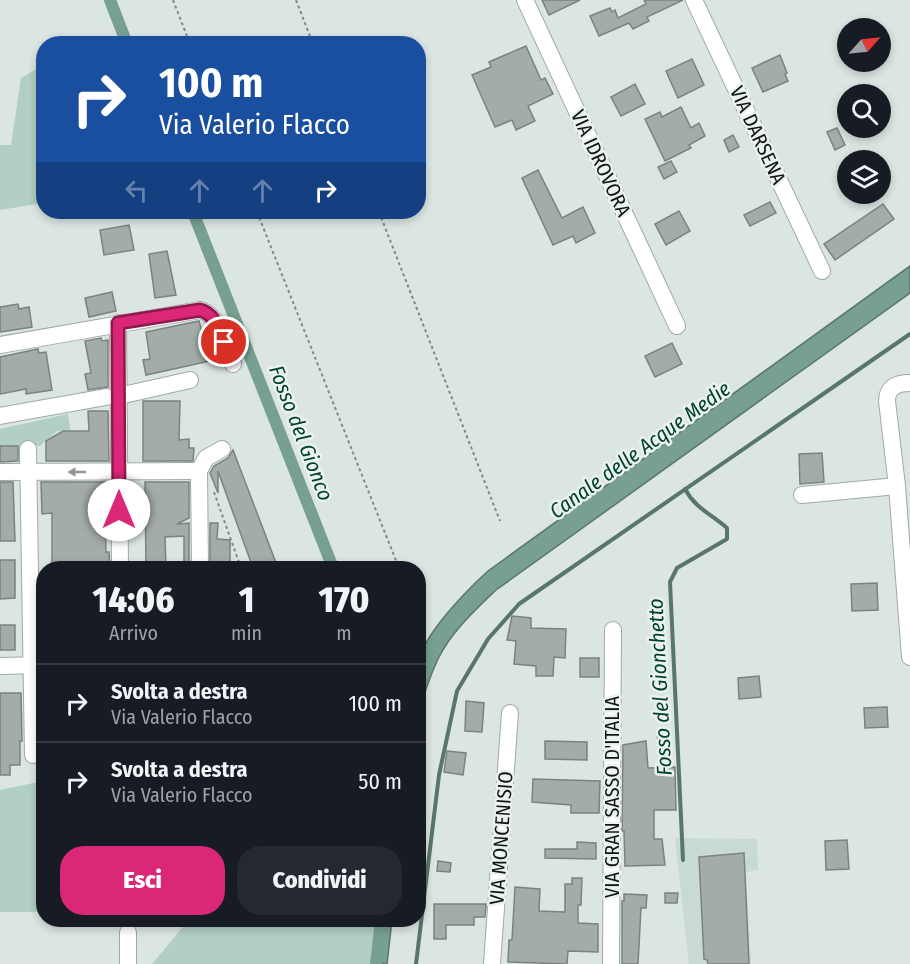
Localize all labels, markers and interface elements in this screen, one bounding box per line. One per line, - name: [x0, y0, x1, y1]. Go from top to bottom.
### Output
- north arrow: [837, 18, 891, 72]
- map controls: [837, 18, 891, 204]
- text: 100 m: [159, 58, 263, 108]
- icon: right: [60, 60, 138, 138]
- street label: VIA DARSENA: [725, 82, 791, 188]
- button: search: [837, 84, 891, 138]
- street label: VIA IDROVORA: [566, 106, 636, 220]
- text: Via Valerio Flacco: [159, 109, 350, 141]
- button: layers: [837, 150, 891, 204]
- icon: left: [120, 174, 153, 207]
- icon: ahead: [183, 174, 216, 207]
- icon: ahead: [246, 174, 279, 207]
- icon: right: [309, 174, 342, 207]
- pin: [198, 316, 249, 367]
- icon: arrive: [207, 325, 240, 358]
- water label: Fosso del Gionco: [263, 362, 339, 504]
- water label: Canale delle Acque Medie: [545, 376, 736, 524]
- one-way arrow: [68, 467, 87, 477]
- position arrow: [87, 478, 151, 542]
- text: 14:06: [93, 578, 174, 622]
- text: 1: [239, 578, 254, 622]
- text: 170: [319, 578, 369, 622]
- water label: Fosso del Gionchetto: [642, 598, 678, 776]
- text: Arrivo: [109, 621, 158, 645]
- text: min: [231, 621, 262, 645]
- text: m: [336, 621, 352, 645]
- text: Svolta a destra: [111, 678, 248, 705]
- icon: right: [60, 687, 93, 720]
- text: 100 m: [348, 690, 402, 717]
- street label: VIA GRAN SASSO D'ITALIA: [600, 696, 624, 898]
- text: Via Valerio Flacco: [111, 705, 252, 729]
- text: Svolta a destra: [111, 756, 248, 783]
- icon: right: [60, 765, 93, 798]
- text: 50 m: [358, 768, 402, 795]
- street label: VIA MONCENISIO: [484, 770, 518, 906]
- text: Via Valerio Flacco: [111, 783, 252, 807]
- button: Esci: [60, 846, 225, 915]
- button: Condividi: [237, 846, 402, 915]

